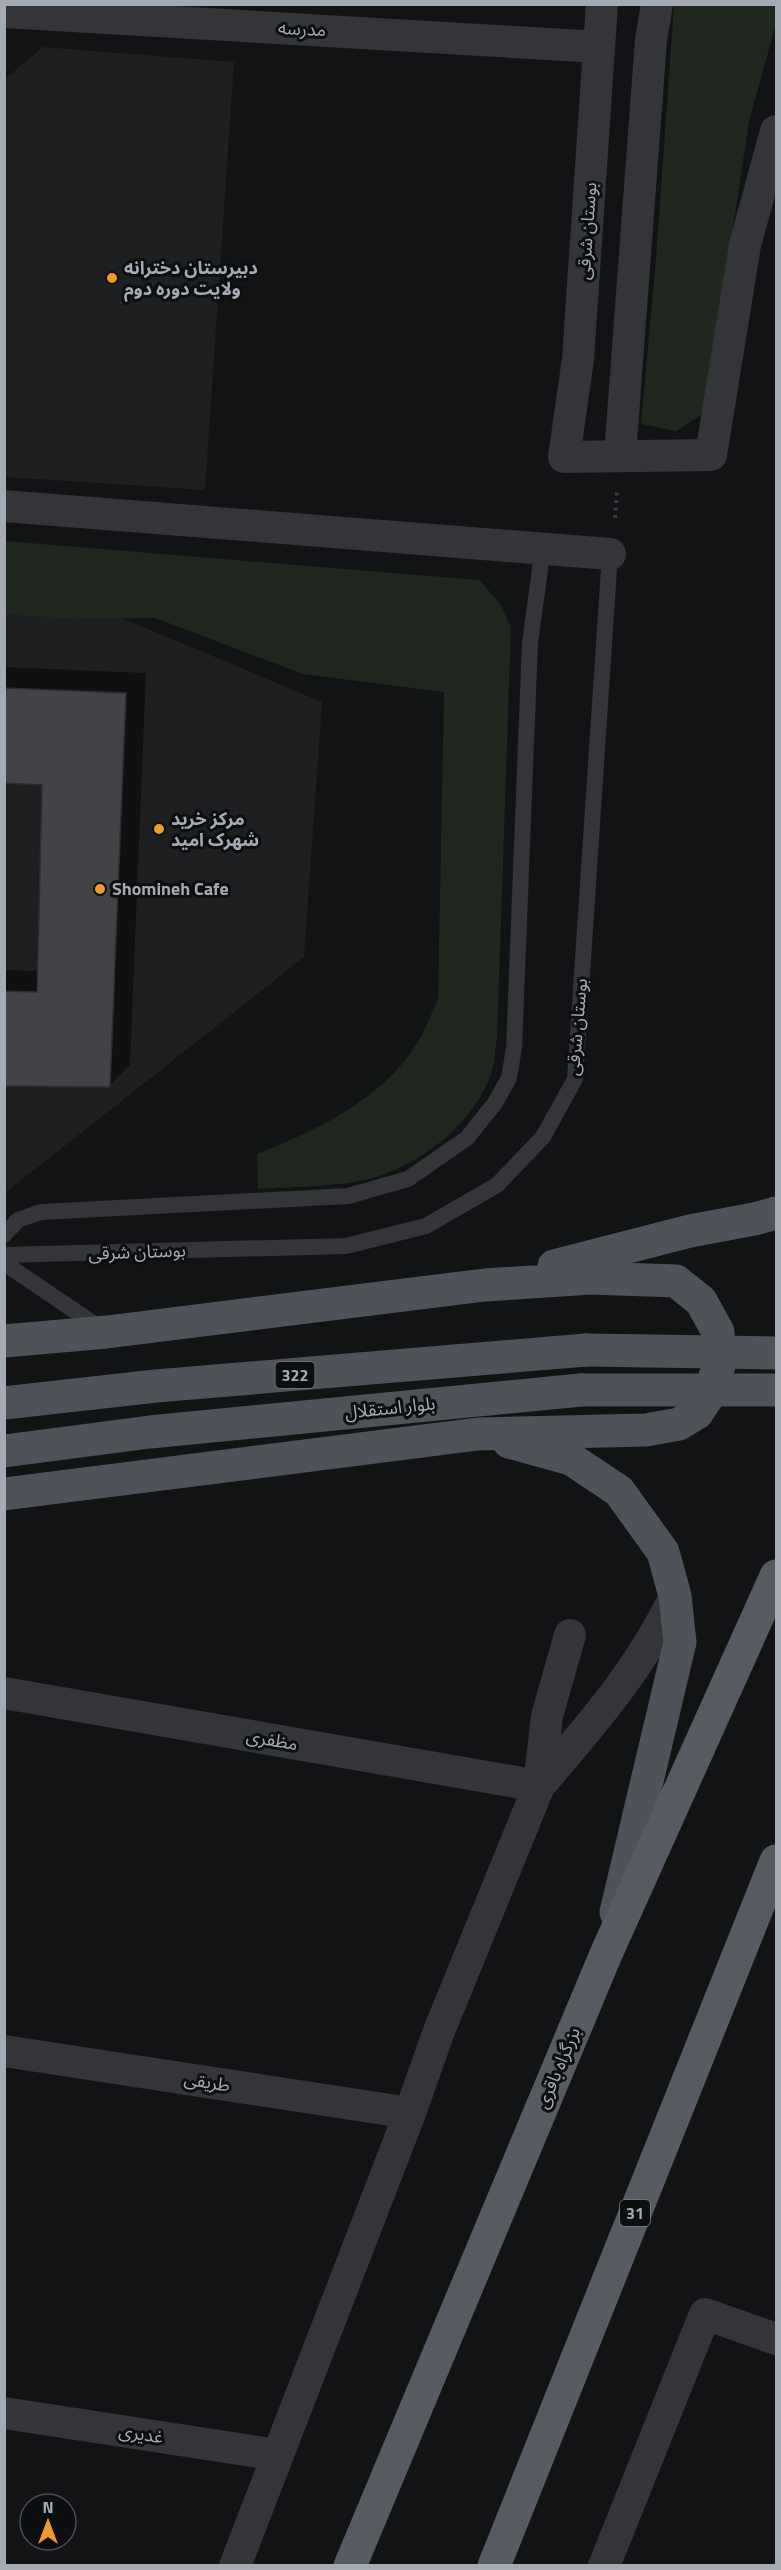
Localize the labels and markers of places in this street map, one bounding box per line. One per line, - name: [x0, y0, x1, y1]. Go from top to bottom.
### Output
- place label: دبیرستان دخترانه ولایت دوره دوم: [124, 254, 258, 302]
- marker: دبیرستان دخترانه ولایت دوره دوم: [105, 271, 119, 285]
- place label: مرکز خرید شهرک امید: [171, 805, 259, 853]
- marker: مرکز خرید شهرک امید: [152, 822, 166, 836]
- place label: Shomineh Cafe: [112, 875, 229, 902]
- marker: Shomineh Cafe: [93, 882, 107, 896]

